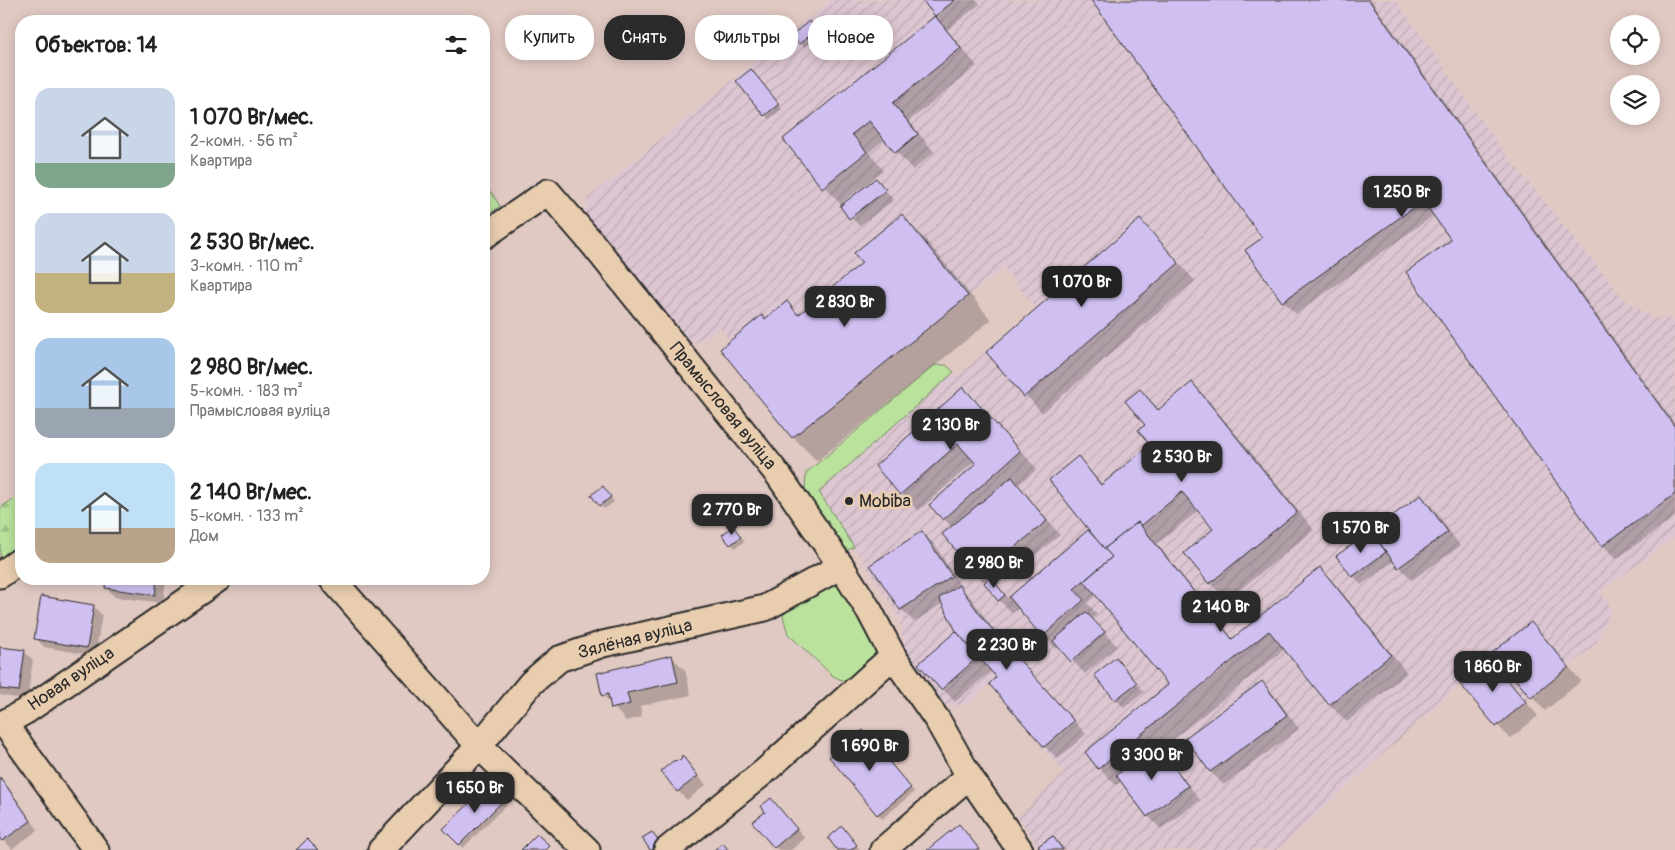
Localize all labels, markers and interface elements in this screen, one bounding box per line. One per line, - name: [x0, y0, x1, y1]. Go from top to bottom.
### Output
- chip: Купить: [505, 15, 594, 60]
- chip: Снять: [604, 15, 685, 60]
- chip: Фильтры: [695, 15, 798, 60]
- chip: Новое: [808, 15, 893, 60]
- map controls: [1610, 15, 1660, 125]
- button: locate: [1610, 15, 1660, 65]
- icon: filters: [442, 31, 470, 59]
- text: Объектов: 14: [35, 32, 157, 59]
- button: layers: [1610, 75, 1660, 125]
- text: 1 070 Br/мес.: [190, 104, 314, 131]
- icon: home: [75, 108, 135, 168]
- text: 2-комн. · 56 m²: [190, 131, 298, 151]
- text: Квартира: [190, 151, 252, 171]
- pin: 1 250 Br: [1350, 176, 1454, 218]
- text: 1 250 Br: [1374, 182, 1430, 202]
- text: 2 530 Br/мес.: [190, 229, 315, 256]
- icon: home: [75, 233, 135, 293]
- text: 3-комн. · 110 m²: [190, 256, 303, 276]
- pin: 1 070 Br: [1030, 266, 1134, 308]
- text: 1 070 Br: [1053, 272, 1111, 292]
- text: Квартира: [190, 276, 252, 296]
- pin: 2 830 Br: [793, 286, 897, 328]
- text: 2 830 Br: [816, 292, 874, 312]
- street label: Прамысловая вуліца: [664, 337, 782, 475]
- text: 2 980 Br/мес.: [190, 354, 313, 381]
- icon: home: [75, 358, 135, 418]
- text: 5-комн. · 183 m²: [190, 381, 303, 401]
- text: Прамысловая вуліца: [190, 401, 330, 421]
- pin: 2 130 Br: [899, 408, 1003, 451]
- text: 2 130 Br: [923, 415, 979, 435]
- pin: 2 530 Br: [1130, 440, 1234, 483]
- text: 2 530 Br: [1152, 447, 1212, 467]
- text: 2 140 Br/мес.: [190, 479, 312, 506]
- icon: home: [75, 483, 135, 543]
- place label: Mobiba: [859, 490, 911, 513]
- pin: 2 770 Br: [680, 494, 784, 536]
- marker: Mobiba: [843, 495, 855, 507]
- text: 2 770 Br: [703, 500, 761, 520]
- text: 5-комн. · 133 m²: [190, 506, 304, 526]
- pin: 1 570 Br: [1309, 512, 1413, 554]
- text: 1 570 Br: [1333, 518, 1389, 538]
- text: Дом: [190, 526, 219, 546]
- pin: 2 980 Br: [942, 546, 1046, 589]
- text: 2 980 Br: [965, 553, 1023, 573]
- pin: 2 140 Br: [1169, 590, 1273, 633]
- text: 2 140 Br: [1192, 597, 1250, 617]
- street label: Зялёная вуліца: [575, 614, 695, 664]
- pin: 2 230 Br: [955, 628, 1059, 671]
- text: 2 230 Br: [978, 635, 1036, 655]
- street label: Новая вуліца: [23, 642, 119, 716]
- pin: 1 860 Br: [1441, 650, 1545, 693]
- text: 1 860 Br: [1465, 657, 1521, 677]
- pin: 1 690 Br: [818, 730, 922, 772]
- text: 1 690 Br: [842, 736, 898, 756]
- pin: 3 300 Br: [1100, 738, 1204, 781]
- text: 3 300 Br: [1121, 745, 1183, 765]
- pin: 1 650 Br: [423, 772, 527, 814]
- text: 1 650 Br: [447, 778, 503, 798]

